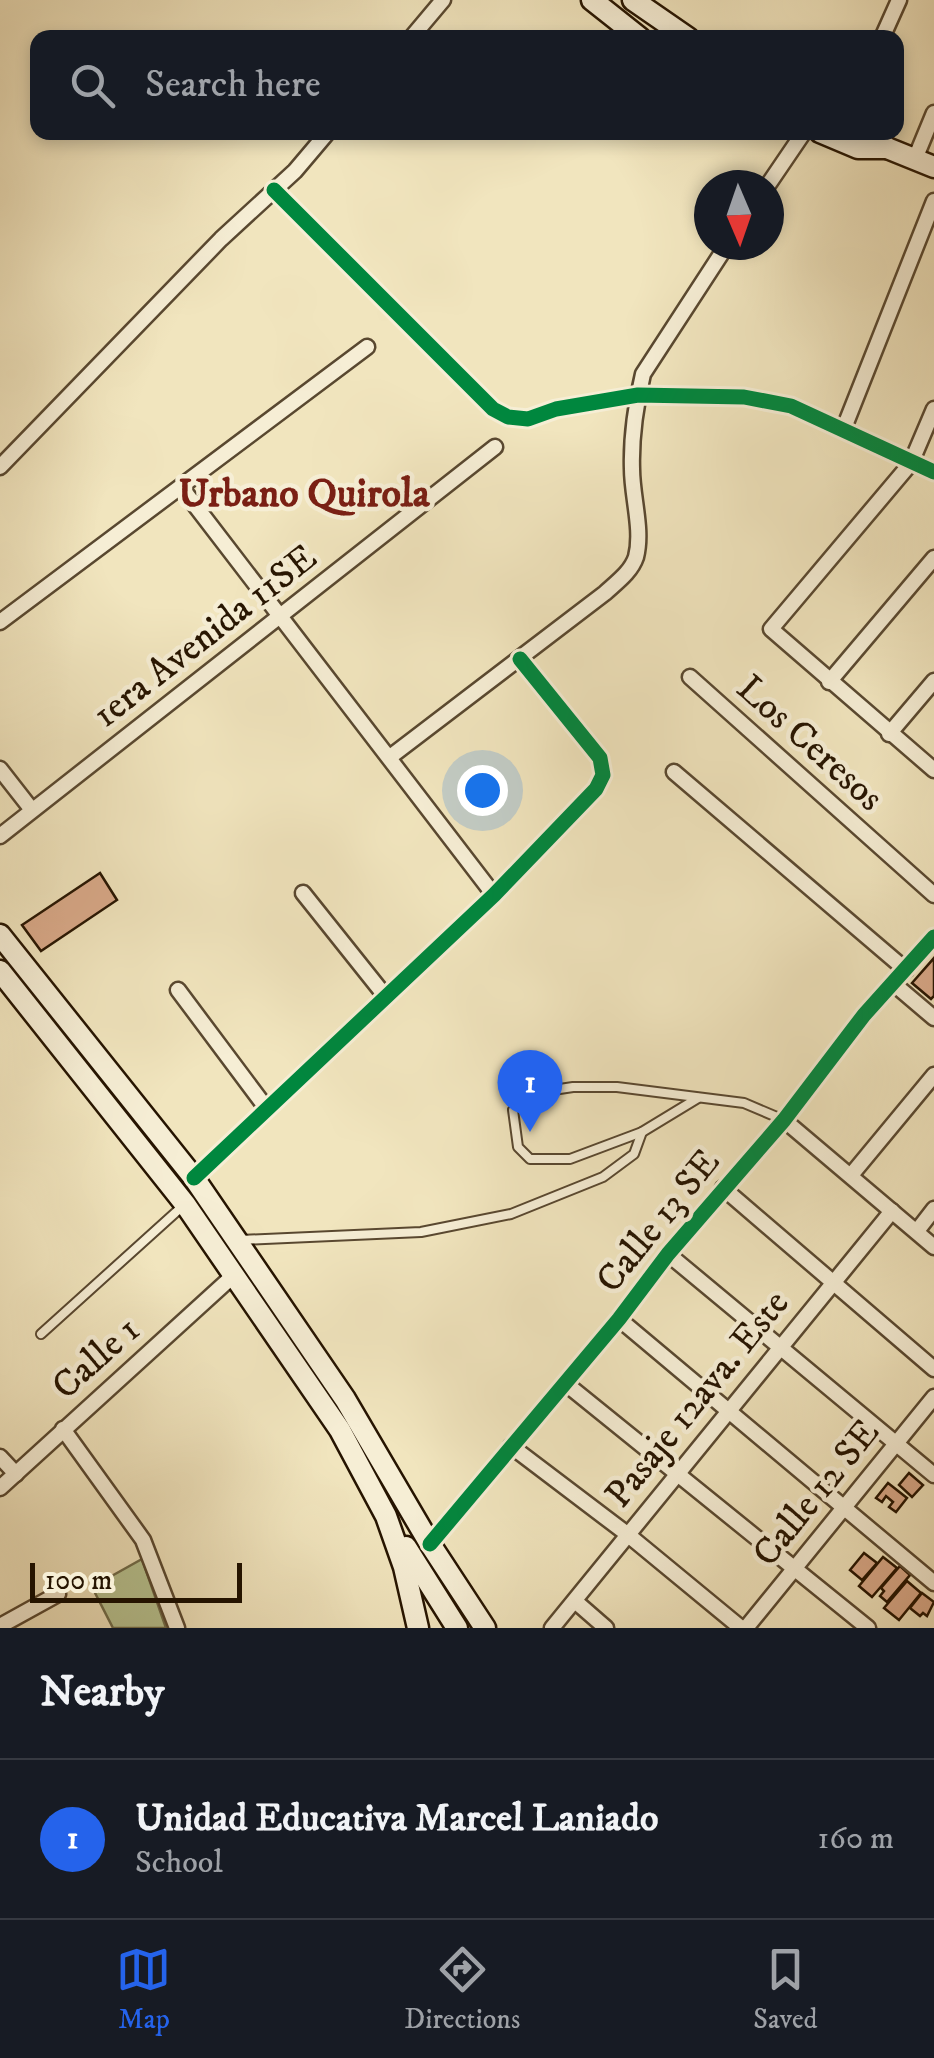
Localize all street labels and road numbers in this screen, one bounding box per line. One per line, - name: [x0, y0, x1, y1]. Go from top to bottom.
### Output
- street label: 1era Avenida 11SE: [83, 534, 327, 739]
- street label: Los Ceresos: [726, 665, 893, 822]
- street label: Calle 13 SE: [586, 1140, 731, 1303]
- street label: Pasaje 12ava. Este: [595, 1281, 800, 1518]
- street label: Calle 1: [42, 1307, 150, 1410]
- street label: Calle 12 SE: [743, 1410, 890, 1577]

